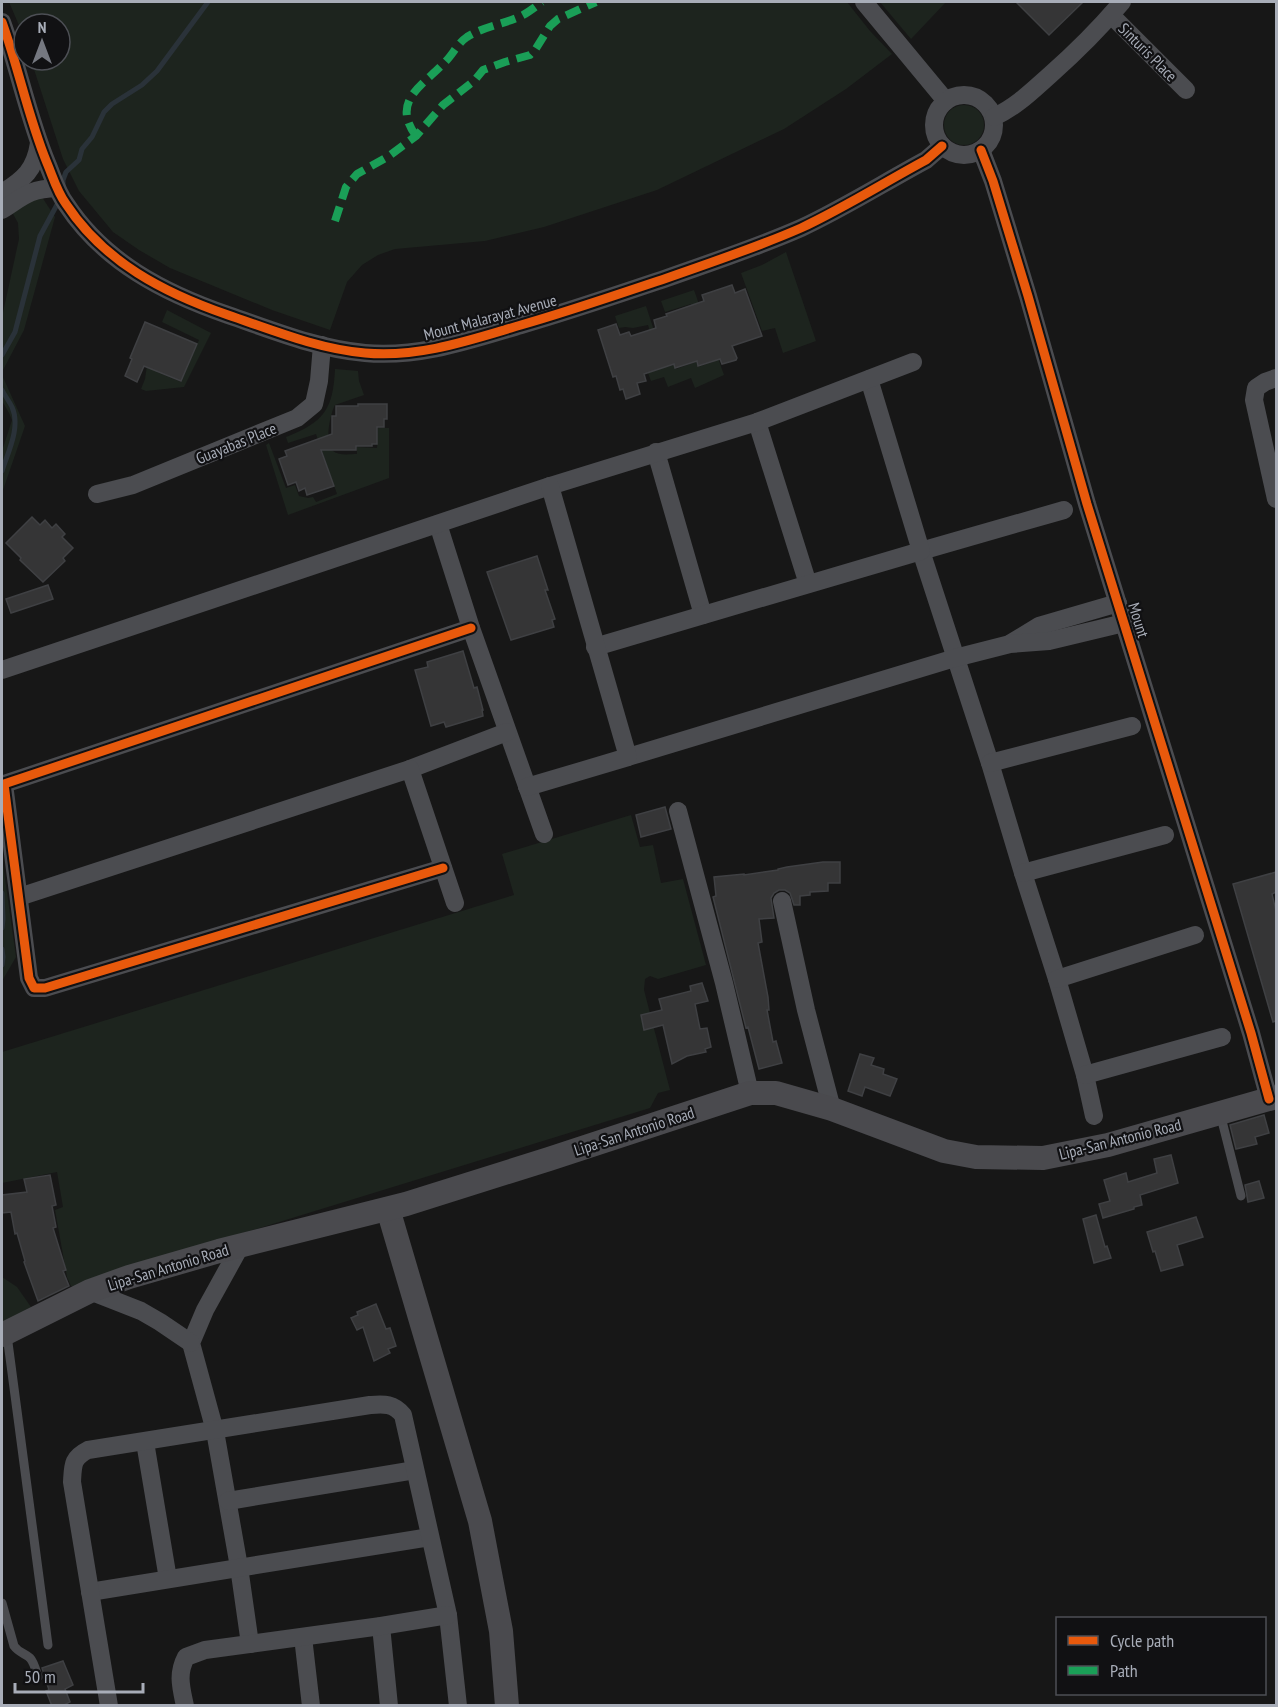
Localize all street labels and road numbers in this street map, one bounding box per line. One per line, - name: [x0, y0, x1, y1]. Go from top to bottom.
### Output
- street label: Sinturis Place: [1115, 19, 1181, 85]
- street label: Mount Malarayat Avenue: [421, 290, 559, 344]
- street label: Guayabas Place: [193, 418, 279, 468]
- street label: Mount: [1124, 600, 1154, 640]
- street label: Lipa-San Antonio Road: [571, 1102, 697, 1160]
- street label: Lipa-San Antonio Road: [1057, 1114, 1183, 1164]
- street label: Lipa-San Antonio Road: [105, 1239, 231, 1295]

